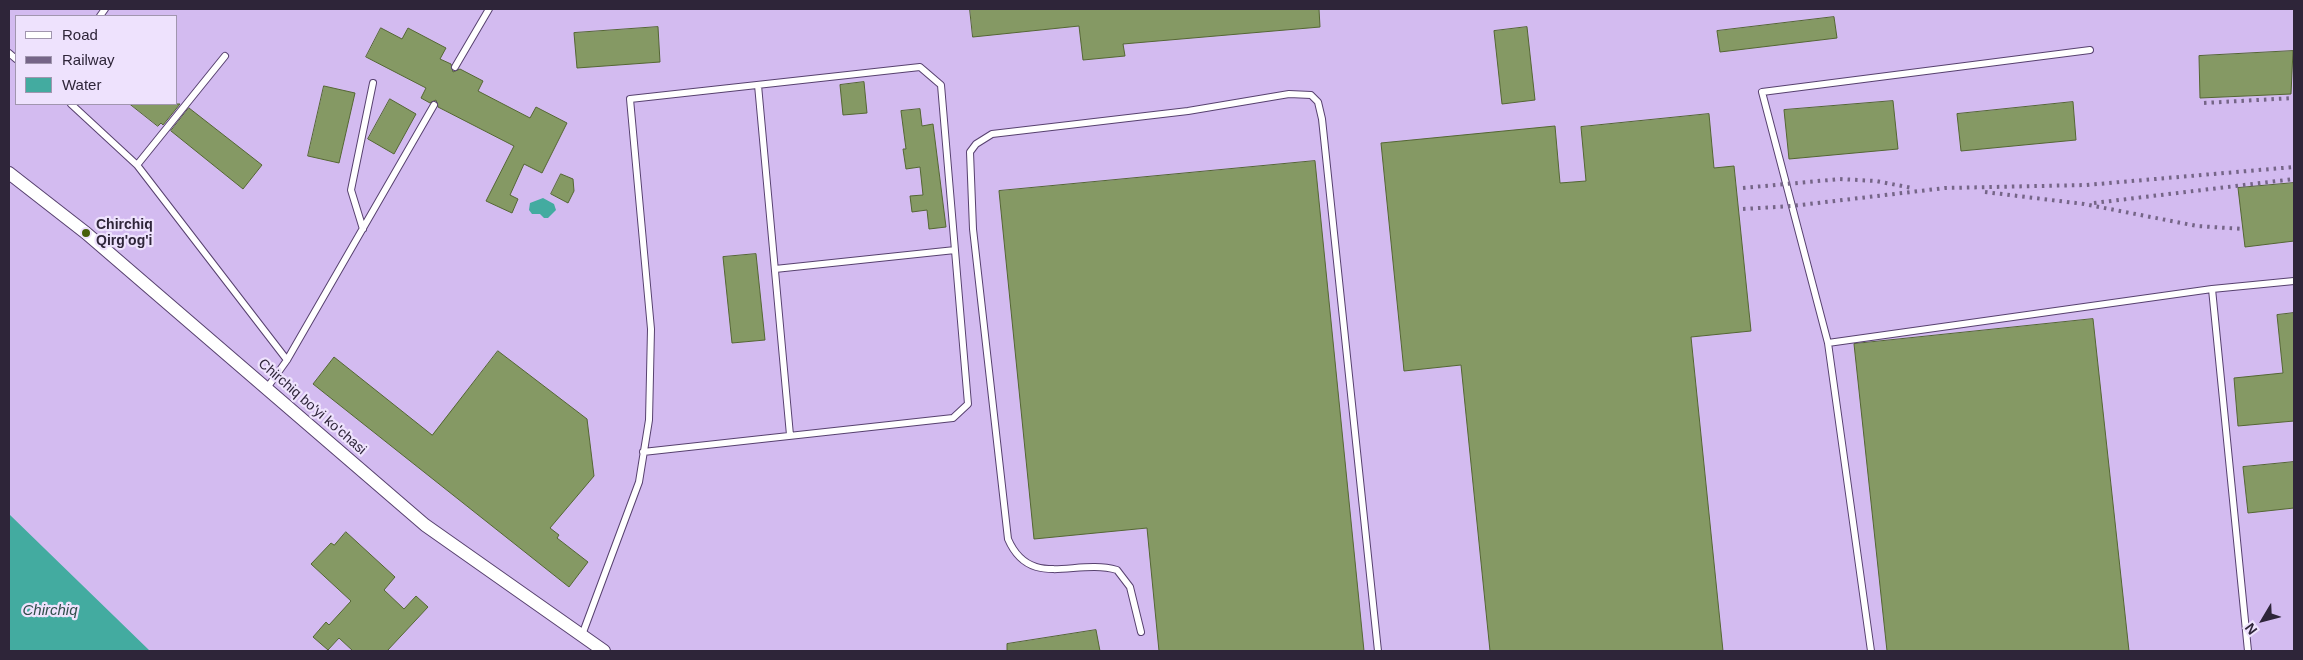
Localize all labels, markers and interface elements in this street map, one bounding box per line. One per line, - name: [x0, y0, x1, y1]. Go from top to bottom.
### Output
- legend: [15, 15, 178, 105]
- text: Road: [62, 26, 98, 43]
- text: Railway: [62, 51, 115, 68]
- text: Water: [62, 76, 101, 93]
- place label: Chirchiq Qirg'og'i: [96, 217, 153, 250]
- marker: Chirchiq Qirg'og'i: [80, 227, 92, 239]
- street label: Chirchiq bo'yi ko'chasi: [255, 356, 369, 458]
- north arrow: [2238, 595, 2288, 645]
- water label: Chirchiq: [22, 602, 78, 620]
- text: N: [2242, 620, 2260, 638]

